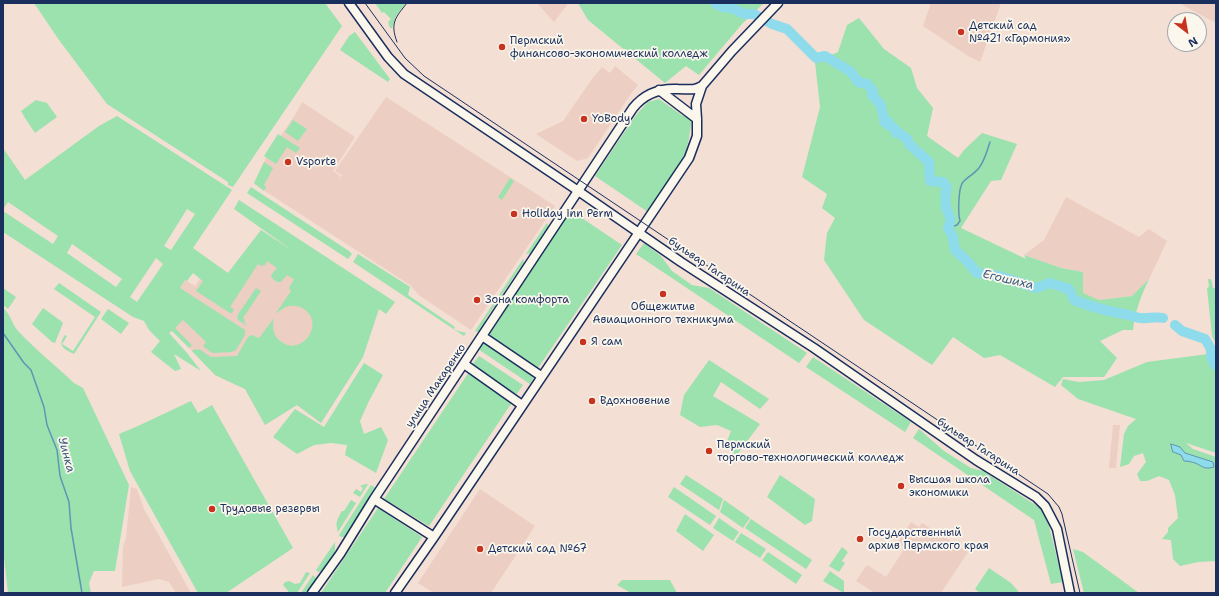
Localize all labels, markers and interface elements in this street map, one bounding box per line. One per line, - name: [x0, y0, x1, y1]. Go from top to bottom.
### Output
- north arrow: [1167, 12, 1207, 52]
- place label: Детский сад №421 «Гармония»: [969, 19, 1070, 45]
- marker: Детский сад №421 «Гармония»: [956, 27, 966, 37]
- text: N: [1185, 33, 1201, 51]
- place label: Пермский финансово-экономический колледж: [510, 34, 708, 60]
- marker: Пермский финансово-экономический колледж: [497, 42, 507, 52]
- place label: YoBody: [592, 112, 630, 126]
- marker: YoBody: [579, 114, 589, 124]
- place label: Vsporte: [296, 155, 336, 169]
- marker: Vsporte: [283, 157, 293, 167]
- place label: Holiday inn Perm: [522, 207, 613, 221]
- marker: Holiday inn Perm: [509, 209, 519, 219]
- street label: бульвар Гагарина: [666, 235, 752, 299]
- water label: Егошиха: [981, 267, 1035, 293]
- marker: Общежитие Авиационного техникума: [658, 289, 668, 299]
- place label: Зона комфорта: [485, 293, 569, 307]
- marker: Зона комфорта: [472, 295, 482, 305]
- place label: Общежитие Авиационного техникума: [593, 300, 733, 326]
- place label: Я сам: [591, 335, 622, 349]
- marker: Я сам: [578, 337, 588, 347]
- street label: улица Макаренко: [403, 342, 469, 430]
- place label: Вдохновение: [600, 394, 670, 408]
- marker: Вдохновение: [587, 396, 597, 406]
- street label: бульвар Гагарина: [934, 415, 1022, 479]
- water label: Уинка: [54, 436, 78, 474]
- place label: Пермский торгово-технологический колледж: [717, 438, 904, 464]
- marker: Пермский торгово-технологический колледж: [704, 446, 714, 456]
- place label: Высшая школа экономики: [909, 473, 990, 499]
- marker: Высшая школа экономики: [896, 481, 906, 491]
- place label: Трудовые резервы: [220, 502, 320, 516]
- marker: Трудовые резервы: [207, 504, 217, 514]
- place label: Государственный архив Пермского края: [868, 526, 989, 552]
- marker: Государственный архив Пермского края: [855, 534, 865, 544]
- place label: Детский сад №67: [488, 542, 587, 556]
- marker: Детский сад №67: [475, 544, 485, 554]

